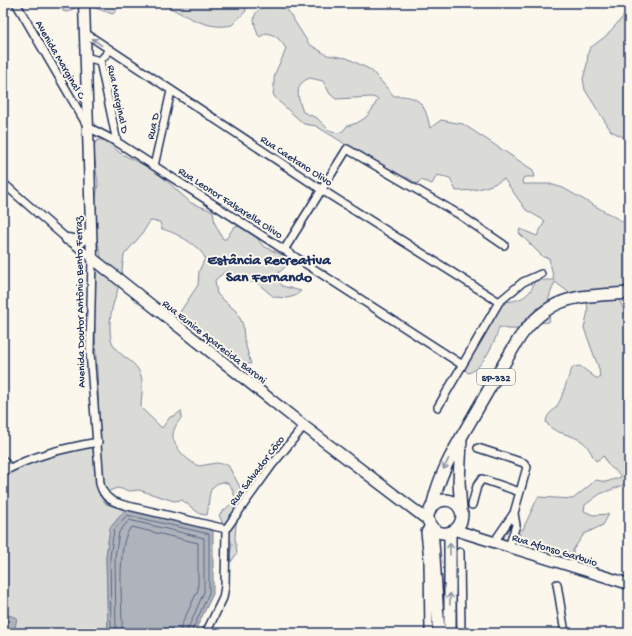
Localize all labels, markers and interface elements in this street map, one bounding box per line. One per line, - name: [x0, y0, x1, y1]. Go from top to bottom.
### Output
- street label: Avenida Marginal C: [32, 19, 87, 102]
- one-way arrow: [92, 38, 103, 47]
- street label: Rua Marginal D: [104, 64, 130, 135]
- street label: Rua D: [145, 111, 163, 141]
- street label: Rua Caetano Olivo: [258, 134, 334, 190]
- street label: Rua Leonor Falsarella Olivo: [176, 165, 285, 242]
- street label: Avenida Doutor Antônio Bento Ferraz: [73, 215, 88, 388]
- district label: Estância Recreativa San Fernando: [207, 252, 331, 287]
- street label: Rua Eunice Aparecida Baroni: [159, 298, 268, 387]
- road number: SP-332: [477, 369, 515, 385]
- street label: Rua Salvador Côco: [228, 434, 288, 508]
- one-way arrow: [442, 458, 449, 470]
- street label: Rua Afonso Garbuio: [510, 531, 599, 570]
- one-way arrow: [446, 543, 454, 556]
- one-way arrow: [446, 593, 454, 606]

